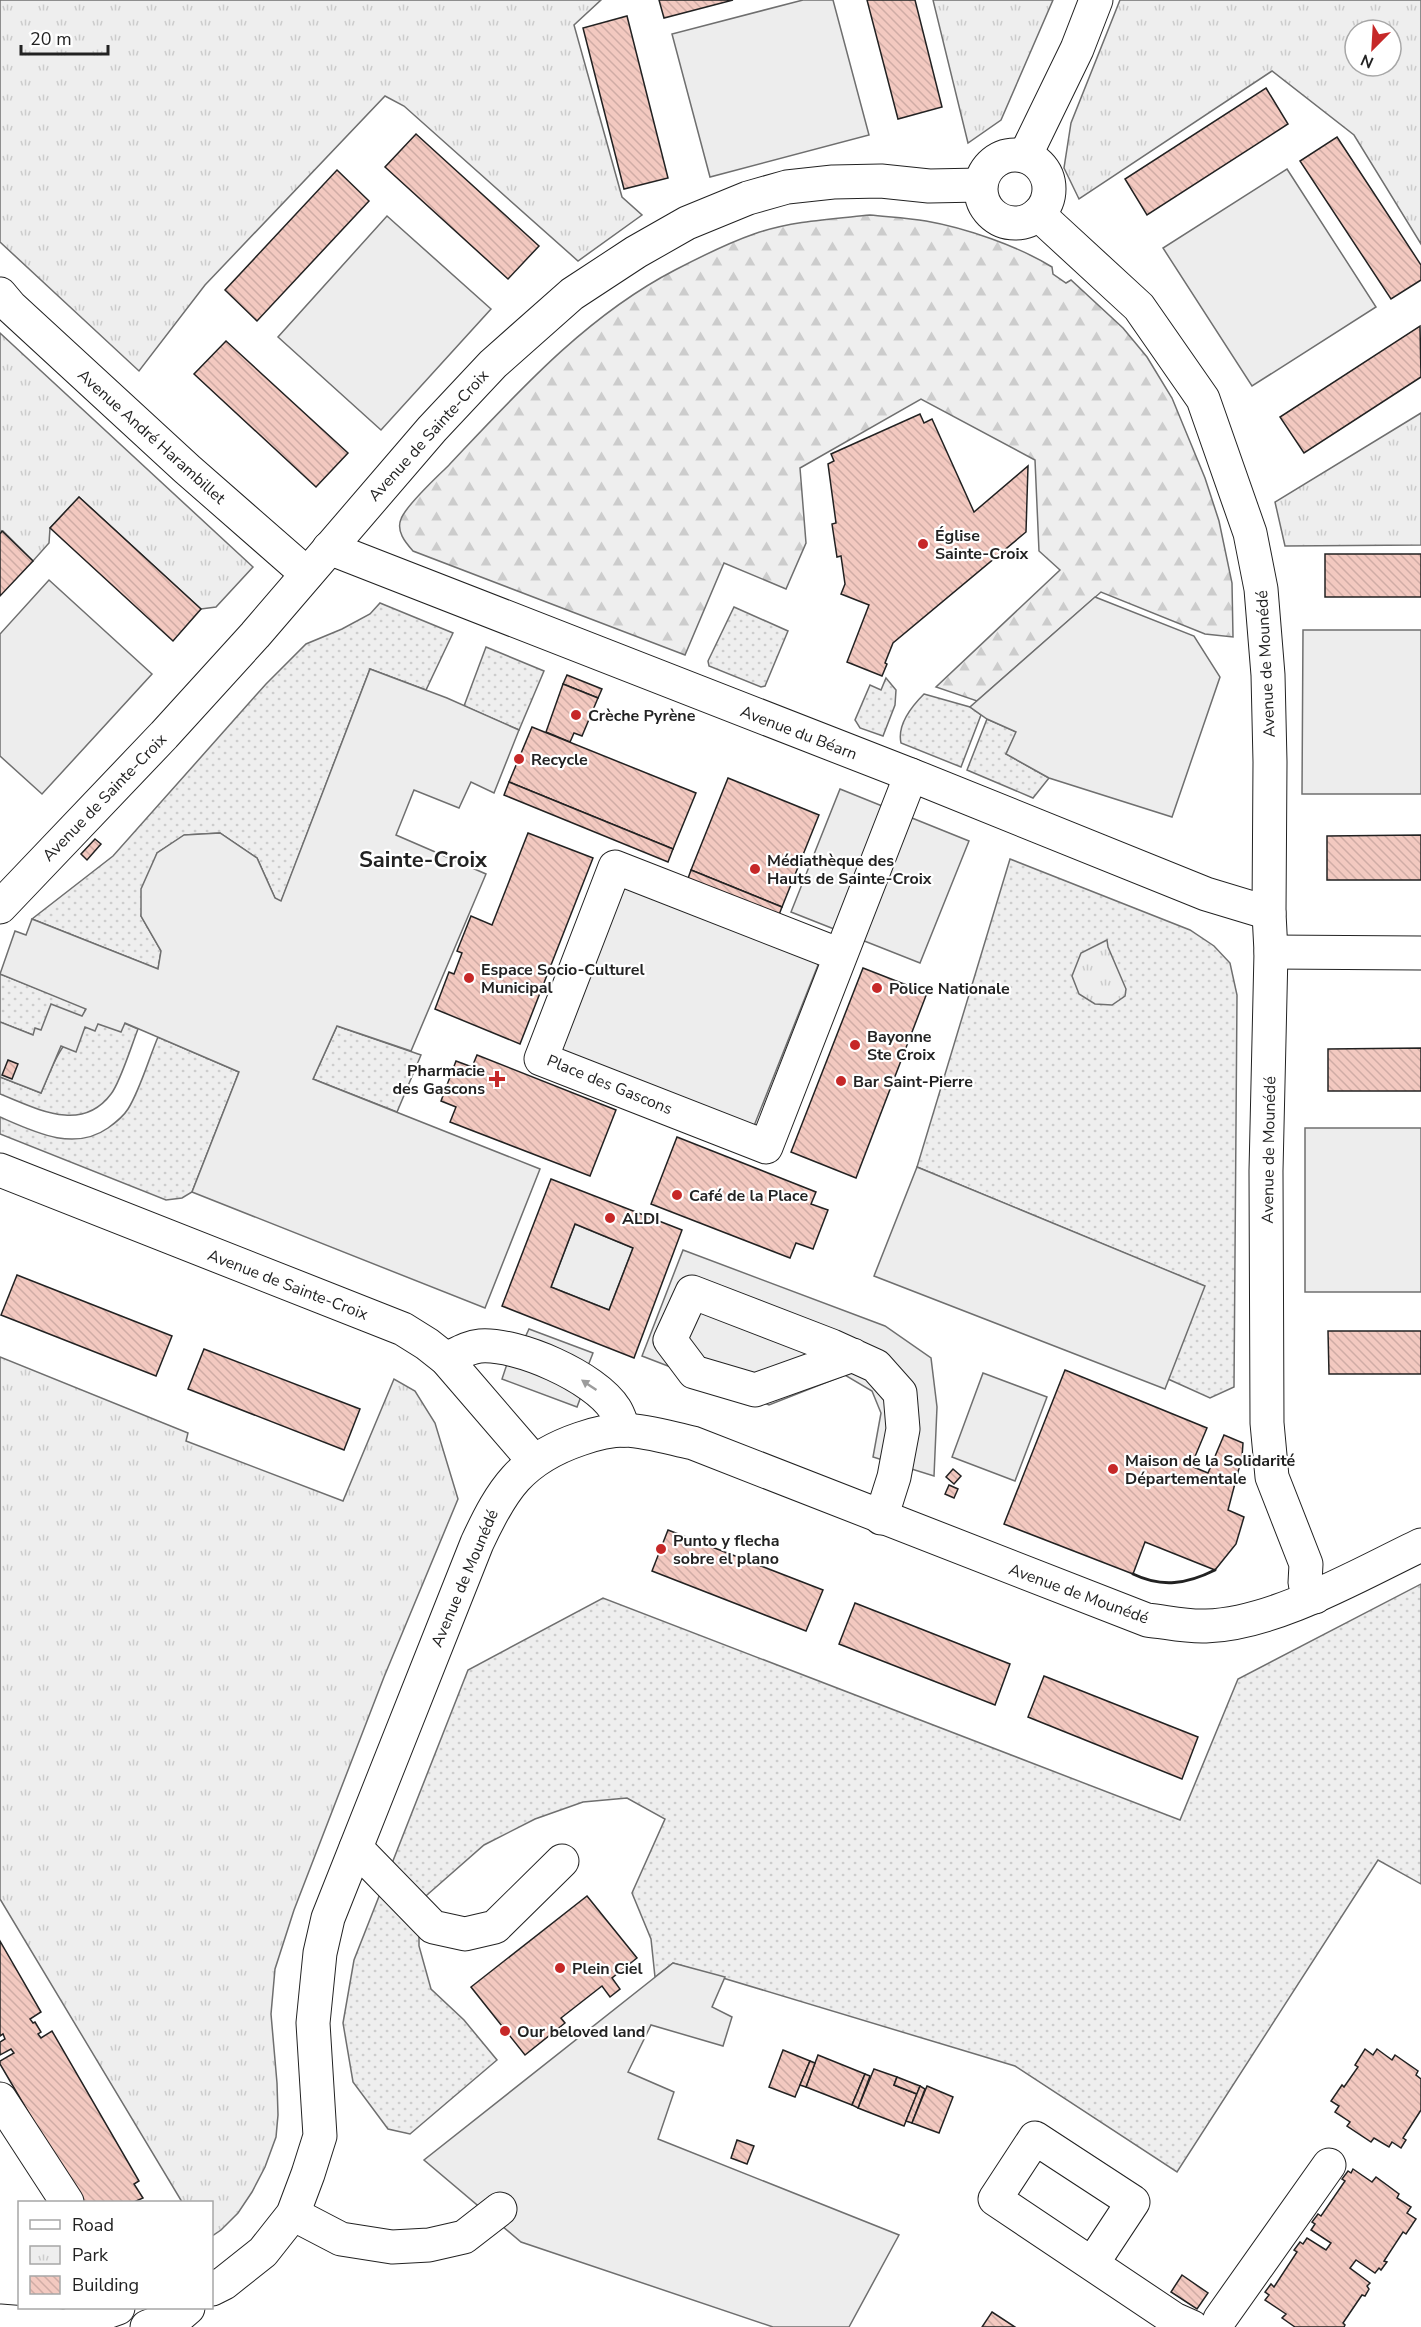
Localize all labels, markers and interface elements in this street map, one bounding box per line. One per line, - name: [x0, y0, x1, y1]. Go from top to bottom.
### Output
- scale bar: [21, 18, 108, 56]
- north arrow: [1343, 18, 1403, 78]
- text: 20 m: [30, 27, 72, 51]
- text: N: [1357, 48, 1377, 73]
- street label: Avenue André Harambillet: [73, 364, 230, 509]
- street label: Avenue de Sainte-Croix: [364, 365, 494, 506]
- place label: Église Sainte-Croix: [935, 525, 1028, 565]
- marker: Église Sainte-Croix: [916, 537, 930, 551]
- street label: Avenue de Mounédé: [1251, 590, 1281, 738]
- street label: Avenue du Béarn: [737, 701, 860, 765]
- place label: Crèche Pyrène: [588, 705, 696, 727]
- marker: Crèche Pyrène: [569, 708, 583, 722]
- street label: Avenue de Sainte-Croix: [38, 728, 172, 866]
- place label: Recycle: [531, 749, 588, 771]
- marker: Recycle: [512, 752, 526, 766]
- district label: Sainte-Croix: [359, 845, 488, 875]
- place label: Médiathèque des Hauts de Sainte-Croix: [767, 850, 932, 890]
- marker: Médiathèque des Hauts de Sainte-Croix: [748, 862, 762, 876]
- place label: Espace Socio-Culturel Municipal: [481, 959, 645, 999]
- marker: Espace Socio-Culturel Municipal: [462, 971, 476, 985]
- place label: Police Nationale: [889, 978, 1010, 1000]
- marker: Police Nationale: [870, 981, 884, 995]
- place label: Bayonne Ste Croix: [867, 1026, 935, 1066]
- marker: Bayonne Ste Croix: [848, 1038, 862, 1052]
- street label: Place des Gascons: [544, 1050, 676, 1120]
- place label: Pharmacie des Gascons: [392, 1060, 485, 1100]
- place label: Bar Saint-Pierre: [853, 1071, 973, 1093]
- marker: Pharmacie des Gascons: [490, 1072, 504, 1086]
- marker: Bar Saint-Pierre: [834, 1074, 848, 1088]
- street label: Avenue de Mounédé: [1257, 1076, 1281, 1224]
- place label: Café de la Place: [689, 1185, 808, 1207]
- marker: Café de la Place: [670, 1188, 684, 1202]
- place label: ALDI: [622, 1208, 660, 1230]
- marker: ALDI: [603, 1211, 617, 1225]
- street label: Avenue de Sainte-Croix: [204, 1244, 372, 1326]
- one-way arrow: [581, 1380, 597, 1391]
- place label: Maison de la Solidarité Départementale: [1125, 1450, 1295, 1490]
- marker: Maison de la Solidarité Départementale: [1106, 1462, 1120, 1476]
- street label: Avenue de Mounédé: [426, 1506, 504, 1651]
- place label: Punto y flecha sobre el plano: [673, 1530, 779, 1570]
- marker: Punto y flecha sobre el plano: [654, 1542, 668, 1556]
- street label: Avenue de Mounédé: [1006, 1558, 1152, 1630]
- place label: Plein Ciel: [572, 1958, 643, 1980]
- marker: Plein Ciel: [553, 1961, 567, 1975]
- place label: Our beloved land: [517, 2021, 645, 2043]
- marker: Our beloved land: [498, 2024, 512, 2038]
- legend: [18, 2201, 213, 2309]
- text: Road: [72, 2213, 114, 2237]
- text: Park: [72, 2243, 109, 2267]
- text: Building: [72, 2273, 139, 2297]

